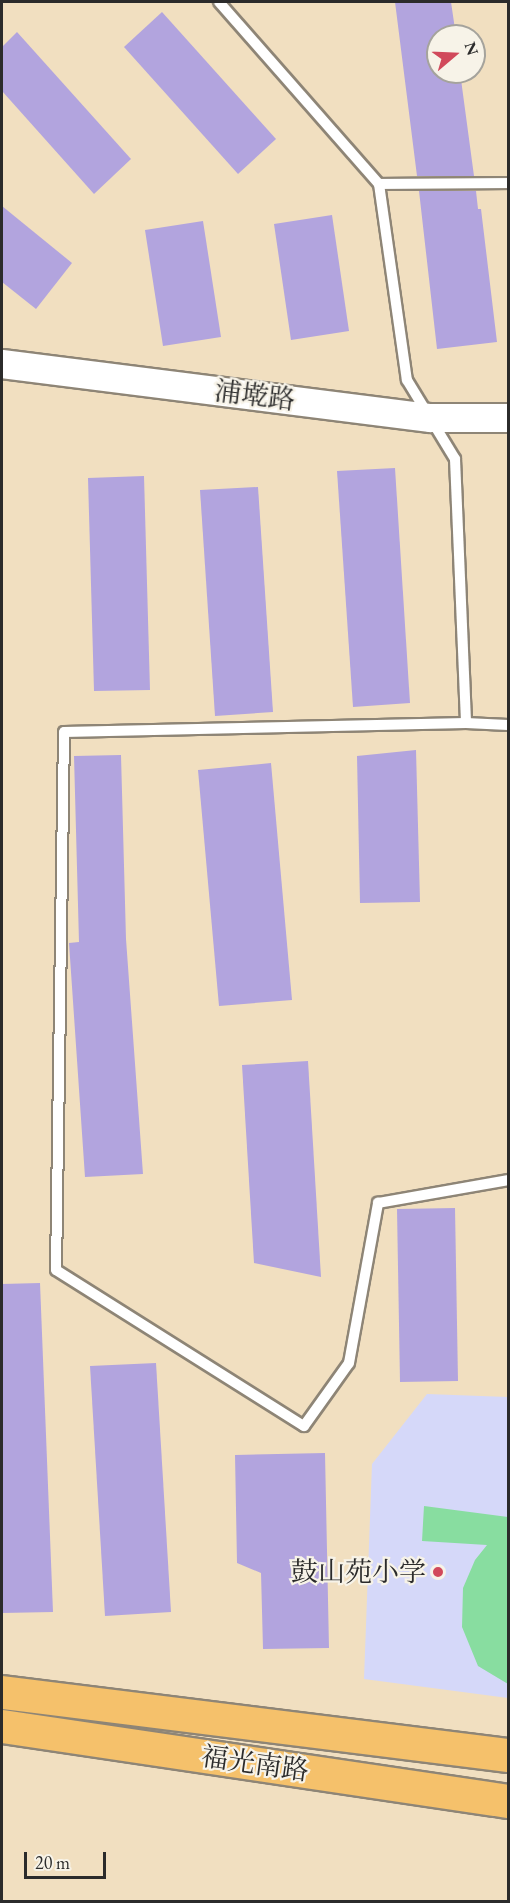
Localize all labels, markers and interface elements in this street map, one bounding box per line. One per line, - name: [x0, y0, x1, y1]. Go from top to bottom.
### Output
- north arrow: [426, 24, 486, 84]
- text: N: [460, 39, 484, 58]
- street label: 浦墘路: [213, 374, 297, 416]
- place label: 鼓山苑小学: [291, 1556, 426, 1588]
- marker: 鼓山苑小学: [431, 1565, 445, 1579]
- street label: 福光南路: [199, 1739, 311, 1787]
- scale bar: [27, 1840, 110, 1878]
- text: 20 m: [35, 1851, 70, 1874]

